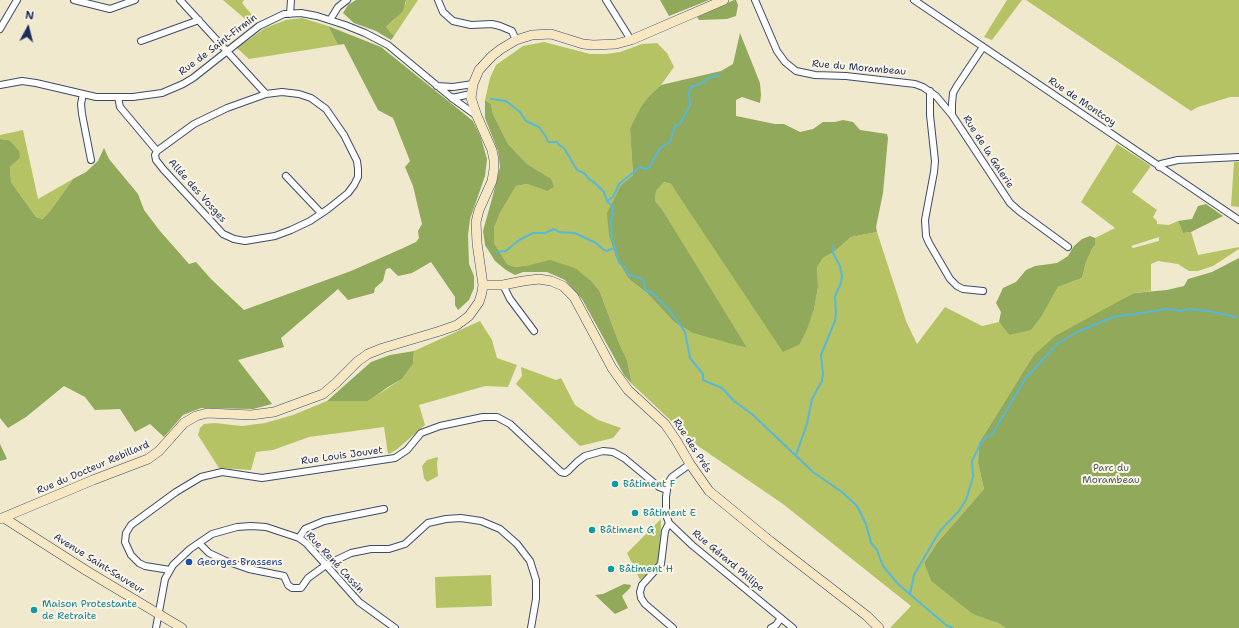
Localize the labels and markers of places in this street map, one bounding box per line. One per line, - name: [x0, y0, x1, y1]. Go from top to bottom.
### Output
- place label: Bâtiment F: [623, 478, 675, 490]
- marker: Bâtiment F: [610, 479, 620, 489]
- place label: Bâtiment E: [643, 507, 696, 519]
- marker: Bâtiment E: [630, 508, 640, 518]
- place label: Bâtiment G: [600, 524, 654, 536]
- marker: Bâtiment G: [587, 525, 597, 535]
- place label: Georges Brassens: [197, 556, 283, 568]
- marker: Georges Brassens: [184, 557, 194, 567]
- place label: Bâtiment H: [619, 563, 673, 575]
- marker: Bâtiment H: [606, 564, 616, 574]
- place label: Maison Protestante de Retraite: [42, 598, 137, 622]
- marker: Maison Protestante de Retraite: [29, 605, 39, 615]

